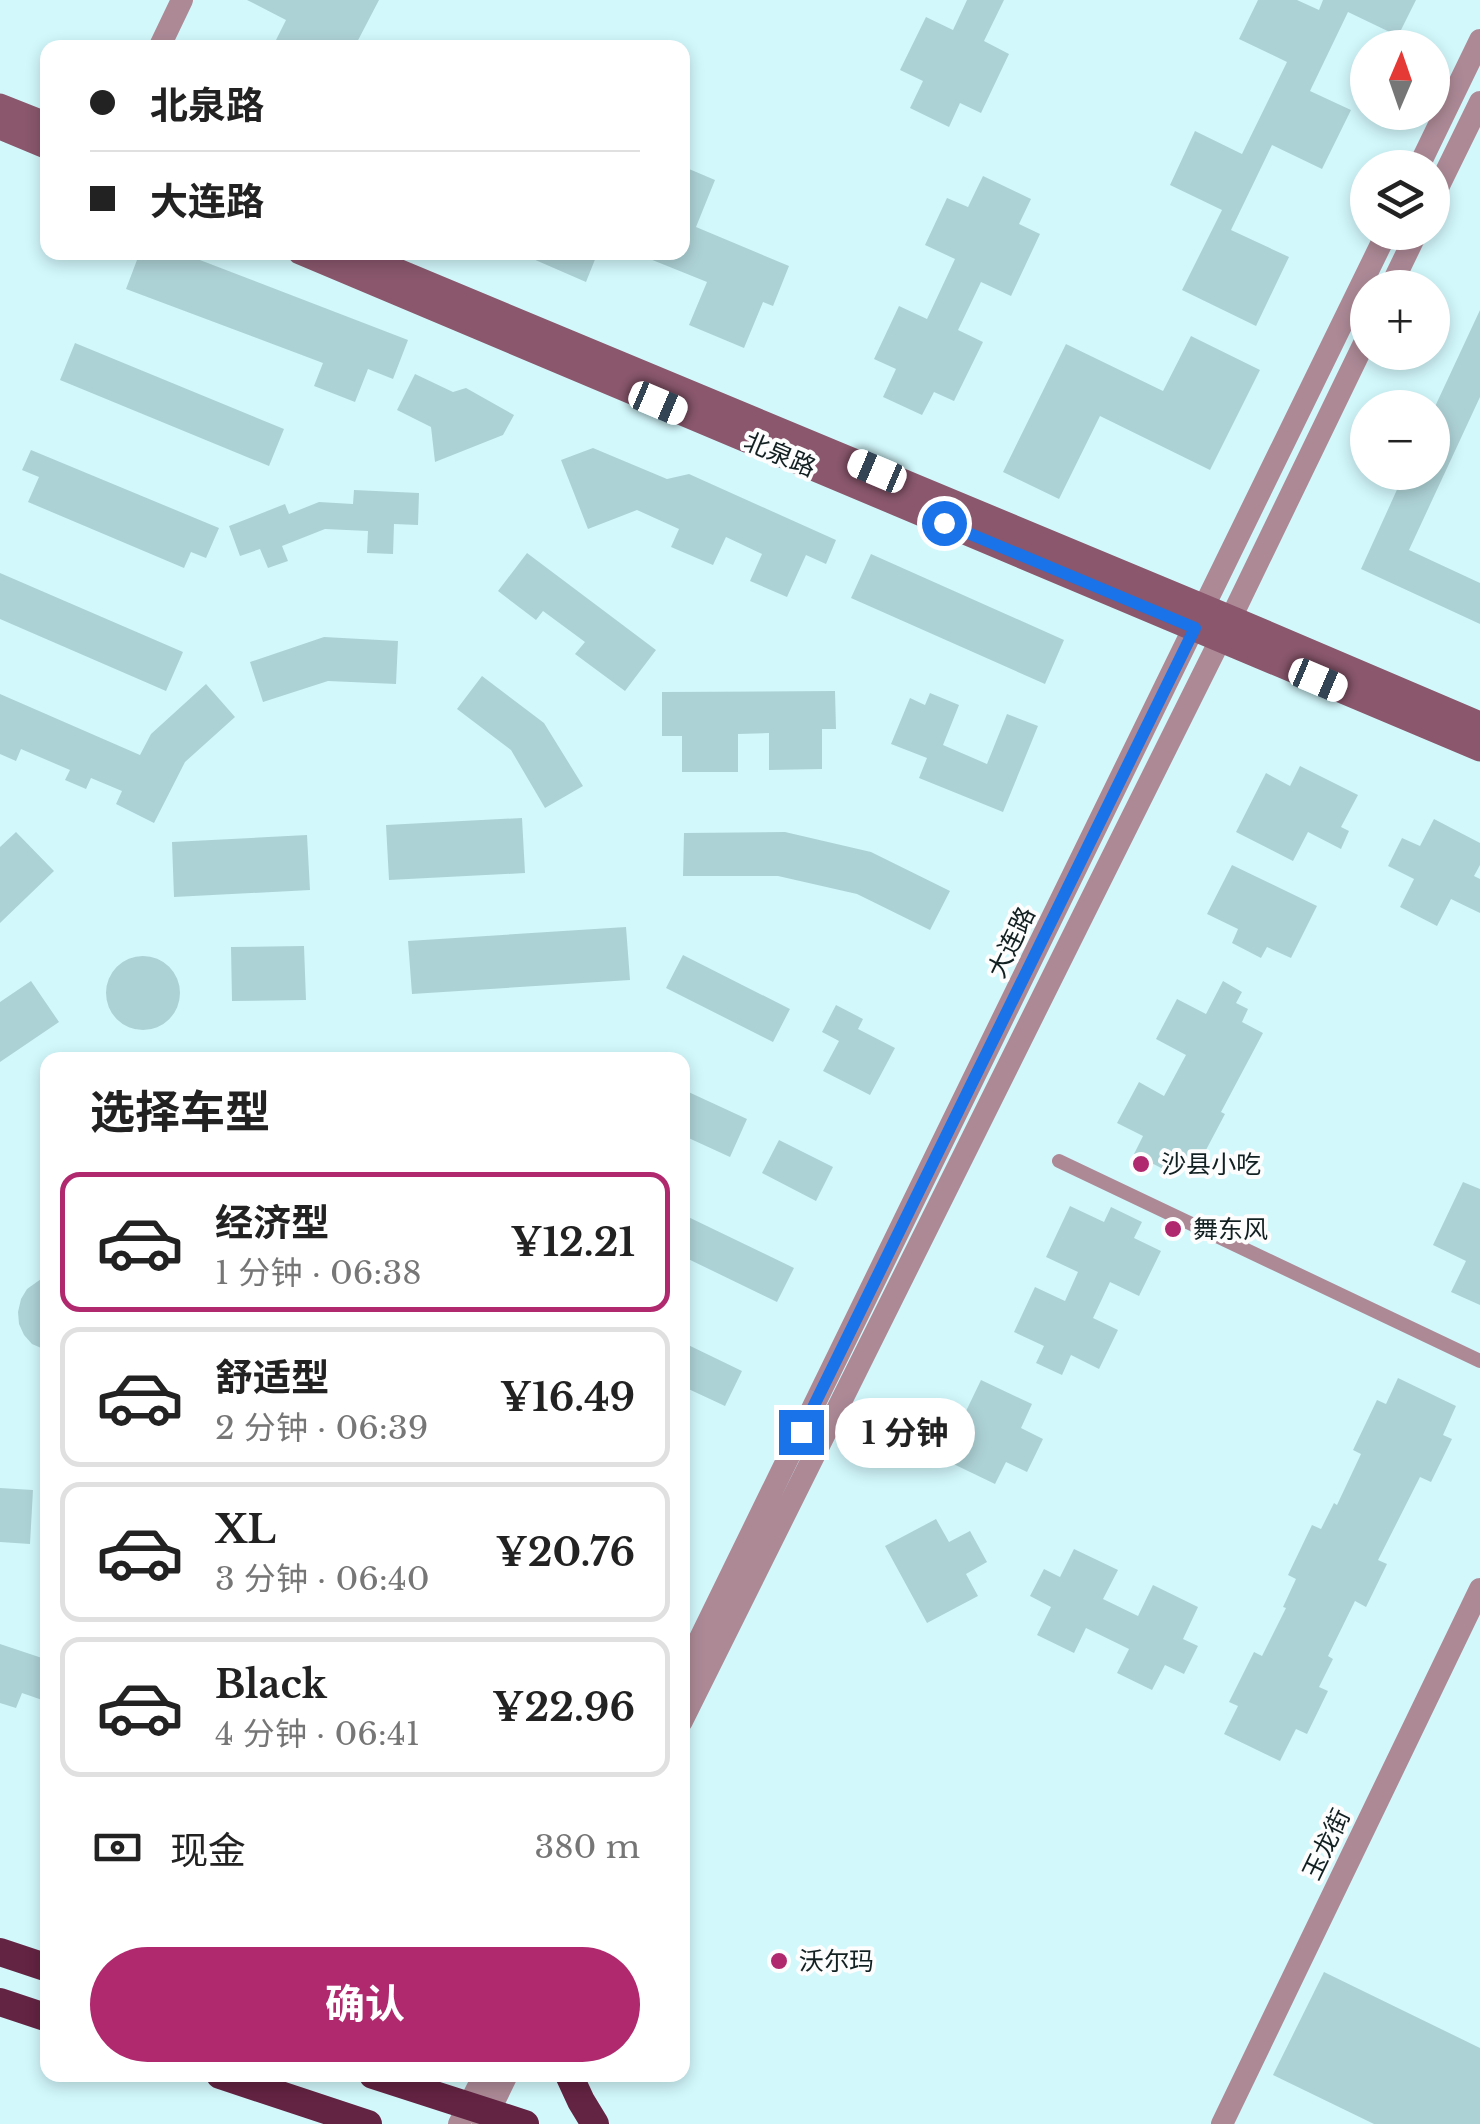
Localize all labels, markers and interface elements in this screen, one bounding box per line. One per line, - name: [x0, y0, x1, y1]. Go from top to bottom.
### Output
- north arrow: [1350, 30, 1450, 130]
- map controls: [1350, 30, 1450, 490]
- text: 北泉路: [150, 82, 264, 129]
- button: layers: [1350, 150, 1450, 250]
- text: 大连路: [150, 178, 264, 225]
- button: +: [1350, 270, 1450, 370]
- car: [625, 377, 691, 429]
- button: −: [1350, 390, 1450, 490]
- street label: 北泉路: [739, 426, 820, 483]
- car: [844, 445, 910, 497]
- route start: [922, 501, 967, 546]
- car: [1285, 654, 1351, 706]
- street label: 大连路: [981, 902, 1042, 983]
- text: 选择车型: [90, 1084, 270, 1140]
- place label: 沙县小吃: [1161, 1149, 1261, 1180]
- marker: 沙县小吃: [1130, 1153, 1152, 1175]
- icon: car: [95, 1197, 185, 1287]
- text: 经济型: [215, 1199, 329, 1246]
- place label: 舞东风: [1193, 1214, 1268, 1245]
- marker: 舞东风: [1162, 1218, 1184, 1240]
- text: ¥12.21: [510, 1219, 635, 1266]
- text: 1 分钟 · 06:38: [215, 1253, 422, 1293]
- icon: car: [95, 1352, 185, 1442]
- text: 舒适型: [215, 1354, 329, 1401]
- text: ¥16.49: [500, 1374, 635, 1421]
- callout: 1 分钟: [836, 1397, 976, 1467]
- text: 2 分钟 · 06:39: [215, 1408, 428, 1448]
- route end: [779, 1410, 824, 1455]
- text: 1 分钟: [862, 1413, 948, 1453]
- text: XL: [215, 1506, 276, 1553]
- icon: car: [95, 1507, 185, 1597]
- text: ¥20.76: [495, 1529, 635, 1576]
- text: 3 分钟 · 06:40: [215, 1559, 430, 1599]
- text: Black: [215, 1661, 327, 1708]
- icon: car: [95, 1662, 185, 1752]
- text: ¥22.96: [492, 1684, 635, 1731]
- text: 4 分钟 · 06:41: [215, 1714, 420, 1754]
- street label: 玉龙街: [1296, 1804, 1357, 1885]
- icon: cash: [90, 1820, 145, 1875]
- text: 现金: [170, 1827, 246, 1874]
- text: 380 m: [535, 1827, 640, 1867]
- place label: 沃尔玛: [799, 1946, 874, 1977]
- button: 确认: [90, 1947, 640, 2062]
- marker: 沃尔玛: [768, 1950, 790, 1972]

